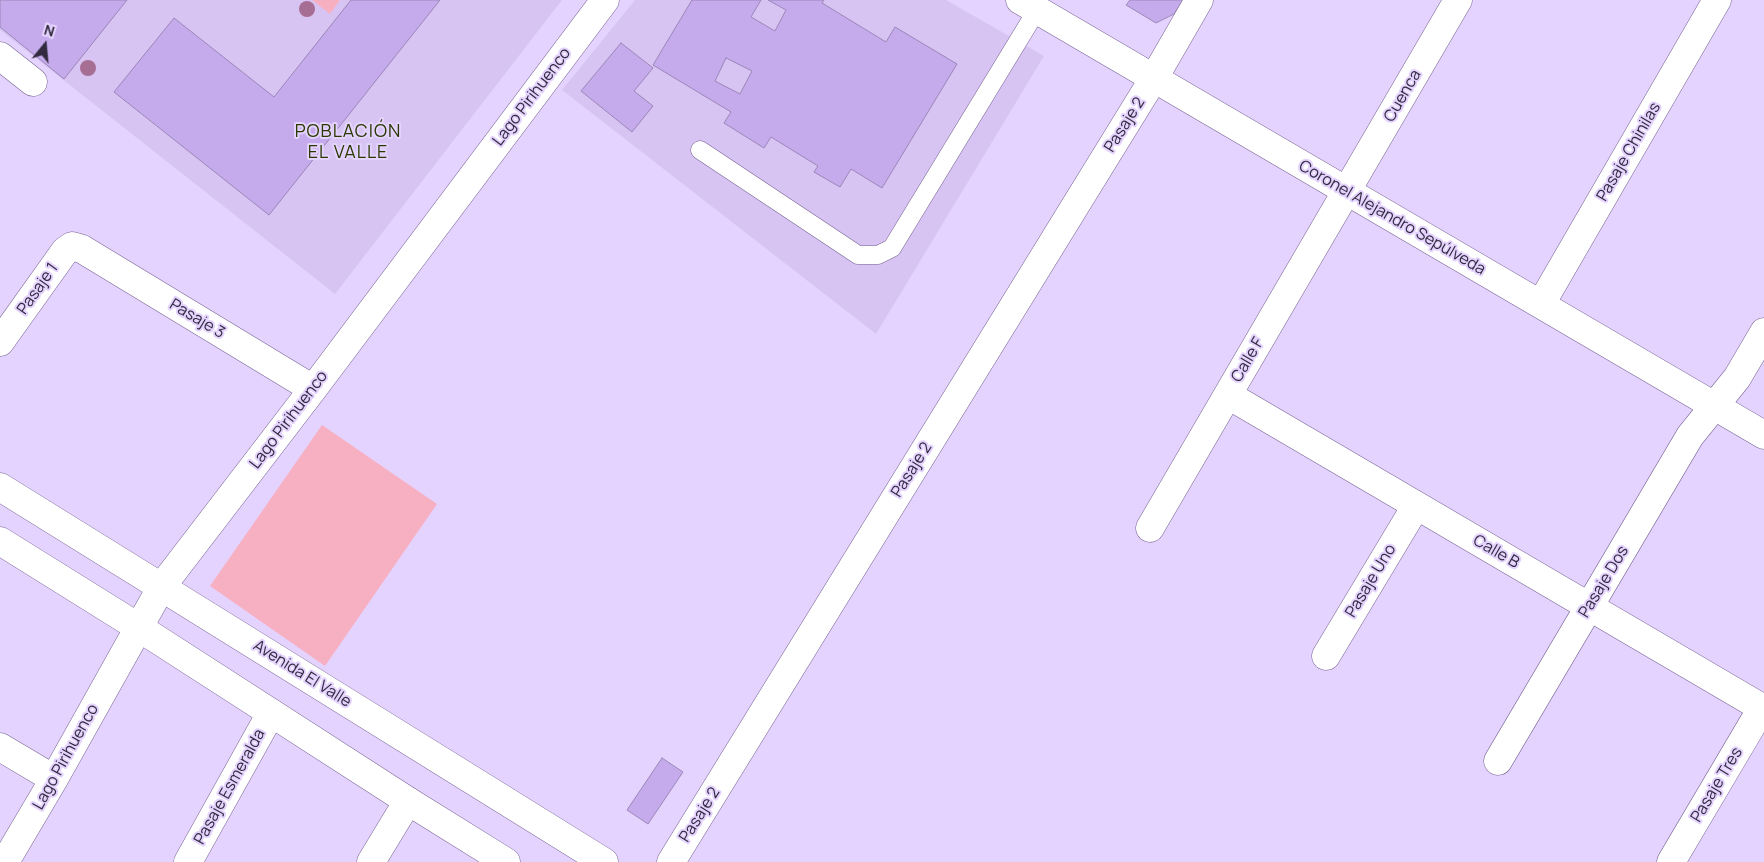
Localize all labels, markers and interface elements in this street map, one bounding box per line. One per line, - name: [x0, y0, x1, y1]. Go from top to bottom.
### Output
- north arrow: [20, 20, 70, 70]
- text: N: [42, 20, 57, 41]
- street label: Lago Pirihuenco: [489, 44, 575, 150]
- street label: Cuenca: [1380, 66, 1426, 126]
- street label: Pasaje 2: [1101, 94, 1149, 156]
- street label: Pasaje Chinilas: [1593, 99, 1665, 205]
- district label: POBLACIÓN EL VALLE: [294, 121, 402, 163]
- street label: Coronel Alejandro Sepúlveda: [1295, 157, 1489, 279]
- street label: Pasaje 1: [13, 260, 63, 318]
- street label: Pasaje 3: [166, 295, 228, 343]
- street label: Calle F: [1228, 334, 1268, 386]
- street label: Lago Pirihuenco: [246, 367, 332, 473]
- street label: Pasaje 2: [888, 439, 936, 501]
- street label: Calle B: [1469, 531, 1523, 573]
- street label: Pasaje Uno: [1342, 541, 1400, 621]
- street label: Pasaje Dos: [1575, 543, 1633, 621]
- street label: Avenida El Valle: [249, 636, 355, 712]
- street label: Lago Pirihuenco: [29, 701, 103, 813]
- street label: Pasaje Esmeralda: [190, 726, 270, 848]
- street label: Pasaje Tres: [1687, 744, 1747, 826]
- street label: Pasaje 2: [676, 784, 724, 846]

